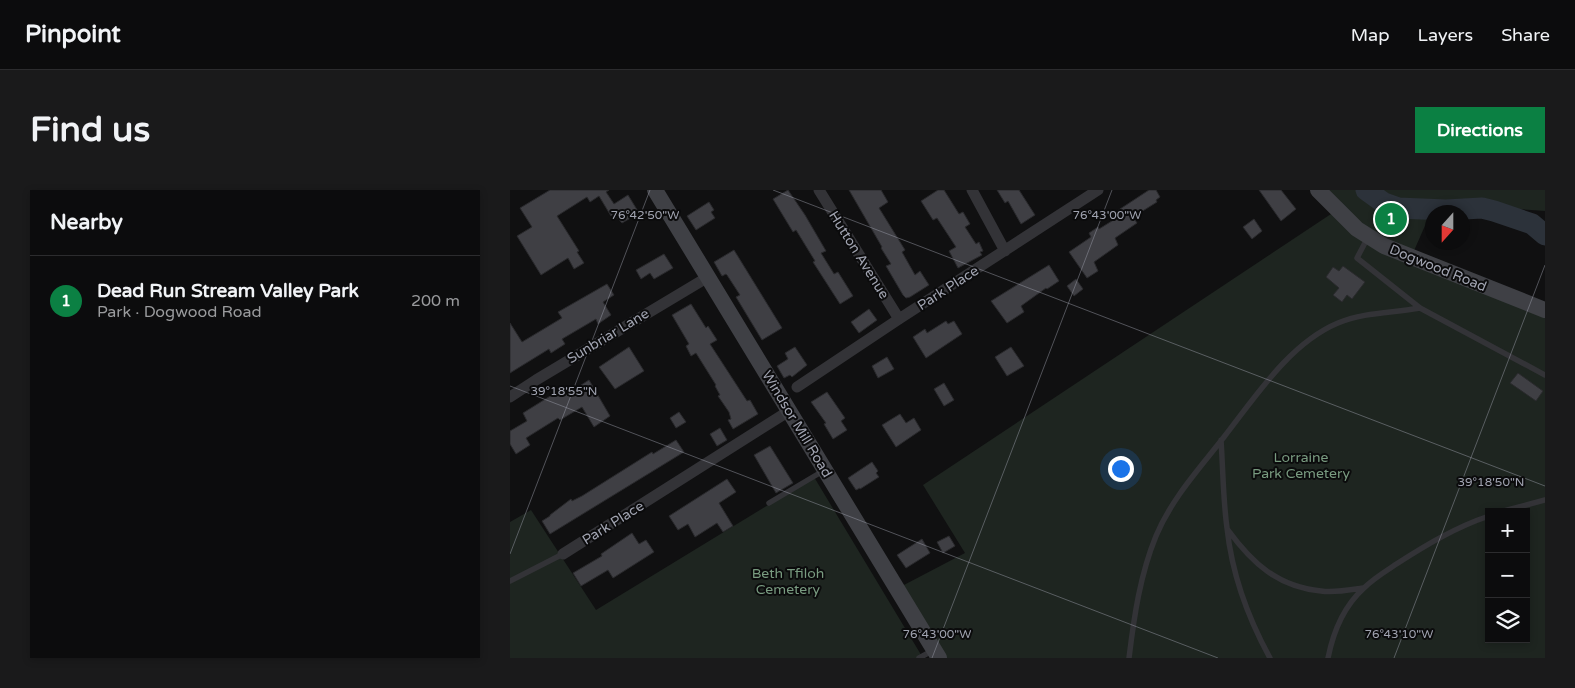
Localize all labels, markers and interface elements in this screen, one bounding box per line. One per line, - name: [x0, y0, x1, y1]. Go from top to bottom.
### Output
- text: Pinpoint: [25, 20, 121, 49]
- text: Map: [1351, 24, 1390, 46]
- text: Layers: [1418, 24, 1473, 46]
- text: Share: [1501, 24, 1550, 46]
- button: Directions: [1415, 107, 1545, 153]
- text: Find us: [30, 109, 150, 151]
- pin: 1: [1375, 200, 1407, 238]
- north arrow: [1425, 205, 1470, 250]
- text: 76°42'50"W: [611, 208, 679, 222]
- street label: Hutton Avenue: [825, 208, 893, 302]
- text: 76°43'00"W: [1073, 208, 1141, 222]
- text: Nearby: [50, 210, 123, 235]
- street label: Dogwood Road: [1387, 241, 1489, 295]
- street label: Park Place: [914, 262, 982, 314]
- text: Dead Run Stream Valley Park: [97, 280, 359, 302]
- text: 1: [61, 291, 71, 311]
- text: 200 m: [411, 291, 460, 311]
- text: Park · Dogwood Road: [97, 302, 262, 322]
- street label: Sunbriar Lane: [564, 305, 652, 367]
- street label: Windsor Mill Road: [758, 367, 836, 481]
- text: 39°18'55"N: [531, 384, 598, 398]
- park label: Lorraine Park Cemetery: [1252, 449, 1350, 482]
- your location: [1108, 456, 1134, 482]
- text: 39°18'50"N: [1458, 475, 1525, 489]
- street label: Park Place: [579, 497, 647, 549]
- map controls: [1485, 508, 1530, 643]
- button: +: [1485, 508, 1530, 553]
- button: −: [1485, 553, 1530, 598]
- park label: Beth Tfiloh Cemetery: [752, 565, 824, 598]
- button: layers: [1485, 598, 1530, 643]
- text: 76°43'00"W: [903, 627, 971, 641]
- text: 76°43'10"W: [1365, 627, 1433, 641]

